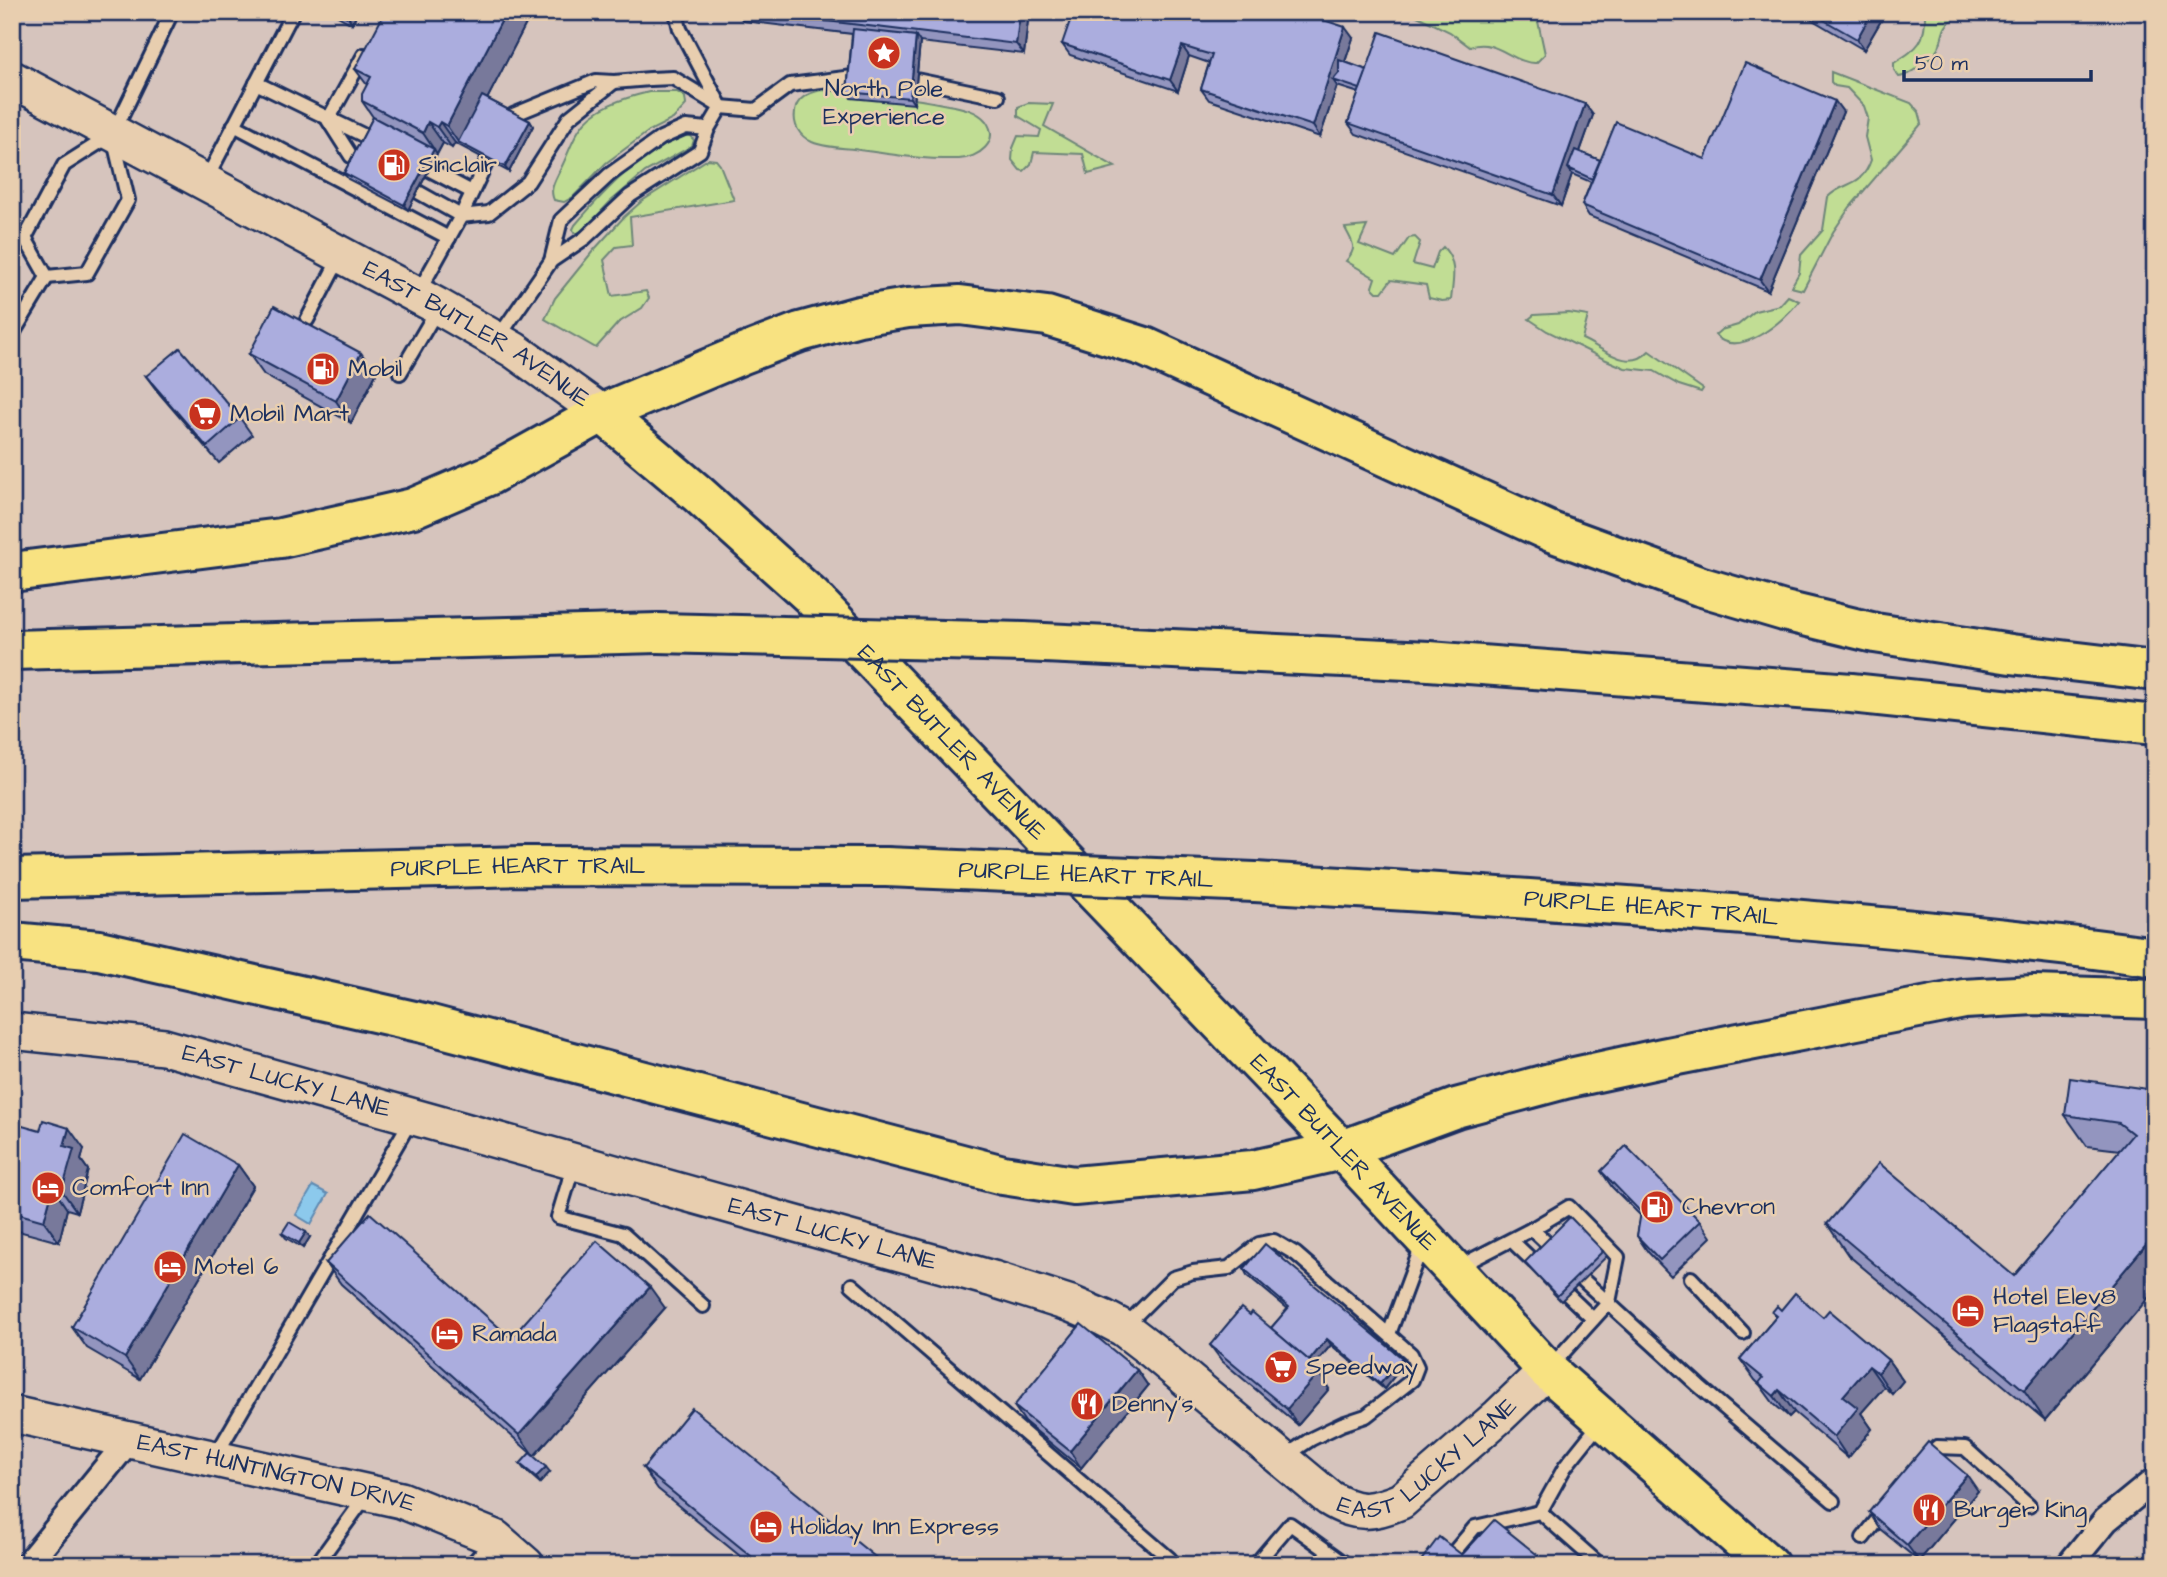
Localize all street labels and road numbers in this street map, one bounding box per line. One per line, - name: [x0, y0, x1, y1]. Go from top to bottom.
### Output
- street label: EAST BUTLER AVENUE: [357, 252, 597, 416]
- street label: EAST BUTLER AVENUE: [849, 637, 1054, 848]
- street label: PURPLE HEART TRAIL: [390, 849, 646, 886]
- street label: PURPLE HEART TRAIL: [958, 853, 1214, 897]
- street label: PURPLE HEART TRAIL: [1523, 882, 1780, 935]
- street label: EAST LUCKY LANE: [178, 1036, 395, 1127]
- street label: EAST BUTLER AVENUE: [1242, 1046, 1445, 1259]
- street label: EAST LUCKY LANE: [724, 1189, 941, 1279]
- street label: EAST LUCKY LANE: [1332, 1390, 1525, 1528]
- street label: EAST HUNTINGTON DRIVE: [134, 1425, 421, 1521]

